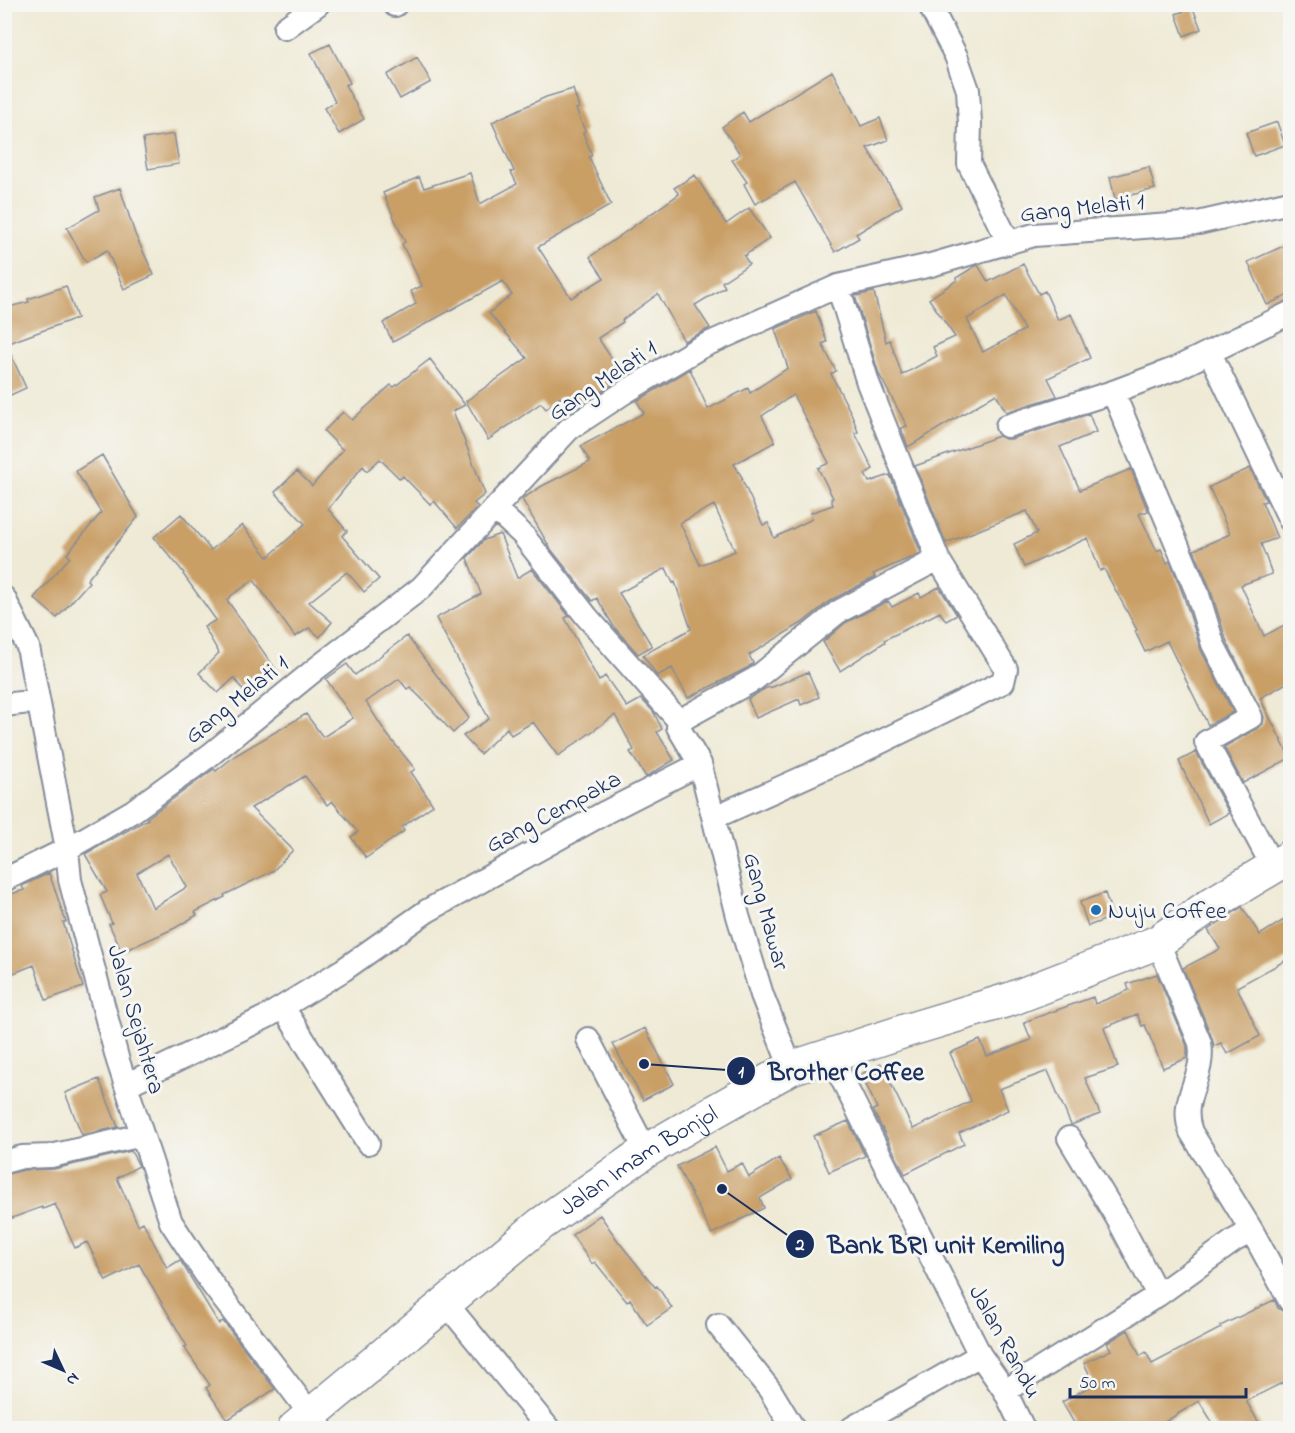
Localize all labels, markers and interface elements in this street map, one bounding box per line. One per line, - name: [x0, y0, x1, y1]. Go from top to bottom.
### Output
- street label: Gang Melati 1: [1018, 186, 1147, 233]
- street label: Gang Melati 1: [542, 332, 665, 432]
- street label: Gang Melati 1: [178, 648, 297, 754]
- street label: Gang Cempaka: [480, 763, 628, 864]
- street label: Gang Mawar: [732, 849, 797, 975]
- place label: Nuju Coffee: [1108, 895, 1227, 930]
- marker: Nuju Coffee: [1089, 903, 1103, 917]
- street label: Jalan Sejahtera: [97, 941, 173, 1099]
- callout: Brother Coffee: [726, 1049, 936, 1093]
- text: Brother Coffee: [767, 1055, 925, 1093]
- text: 1: [738, 1060, 744, 1086]
- street label: Jalan Imam Bonjol: [553, 1098, 725, 1226]
- callout: Bank BRI unit Kemiling: [785, 1222, 1076, 1266]
- text: Bank BRI unit Kemiling: [827, 1228, 1065, 1267]
- text: 2: [795, 1233, 805, 1259]
- street label: Jalan Randu: [958, 1279, 1049, 1405]
- north arrow: [33, 1340, 93, 1400]
- scale bar: [1070, 1361, 1246, 1399]
- text: N: [60, 1367, 85, 1391]
- text: 50 m: [1079, 1371, 1116, 1397]

